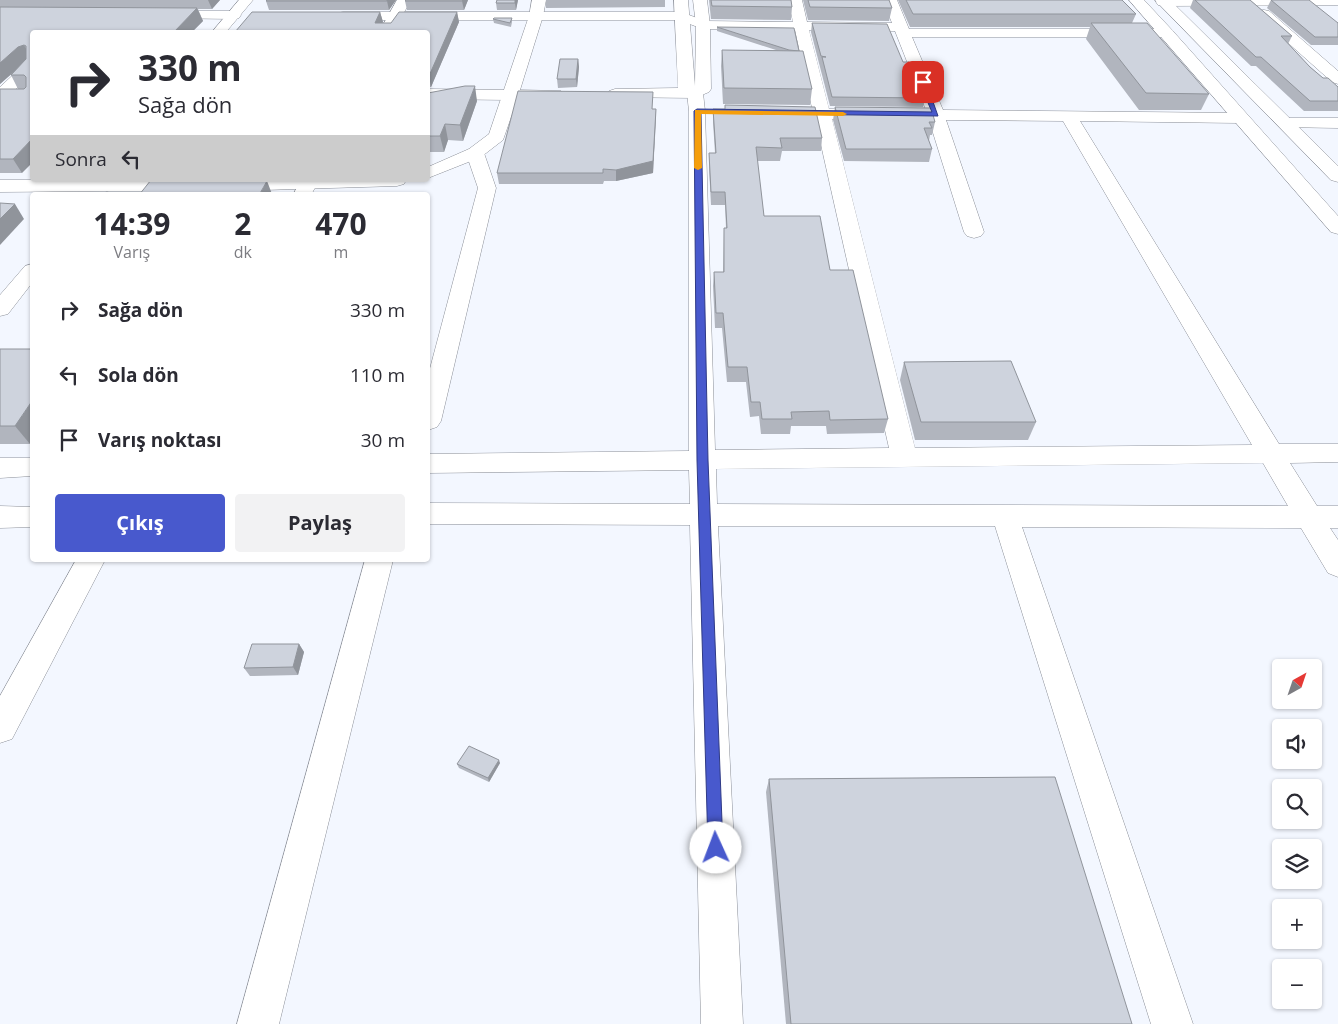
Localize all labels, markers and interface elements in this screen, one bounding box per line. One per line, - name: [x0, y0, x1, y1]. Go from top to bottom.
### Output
- text: 330 m: [138, 44, 242, 91]
- icon: right: [55, 50, 120, 115]
- pin: [902, 61, 944, 103]
- icon: arrive: [909, 68, 937, 96]
- text: Sağa dön: [138, 89, 232, 119]
- icon: left: [117, 145, 145, 173]
- text: Sonra: [55, 146, 107, 172]
- text: 14:39: [93, 203, 170, 244]
- text: 2: [234, 203, 251, 244]
- text: 470: [315, 203, 367, 244]
- text: Varış: [114, 241, 150, 263]
- text: dk: [234, 241, 252, 263]
- text: m: [334, 241, 348, 263]
- icon: right: [55, 296, 83, 324]
- text: Sağa dön: [98, 297, 183, 323]
- text: 330 m: [350, 297, 405, 323]
- icon: left: [55, 361, 83, 389]
- text: Sola dön: [98, 362, 179, 388]
- text: 110 m: [350, 362, 405, 388]
- icon: arrive: [55, 426, 83, 454]
- text: Varış noktası: [98, 427, 222, 453]
- text: 30 m: [361, 427, 405, 453]
- button: Çıkış: [55, 494, 225, 552]
- button: Paylaş: [235, 494, 405, 552]
- north arrow: [1272, 659, 1322, 709]
- map controls: [1272, 659, 1322, 1009]
- button: sound: [1272, 719, 1322, 769]
- button: search: [1272, 779, 1322, 829]
- position arrow: [689, 821, 741, 873]
- button: layers: [1272, 839, 1322, 889]
- button: +: [1272, 899, 1322, 949]
- button: −: [1272, 959, 1322, 1009]

